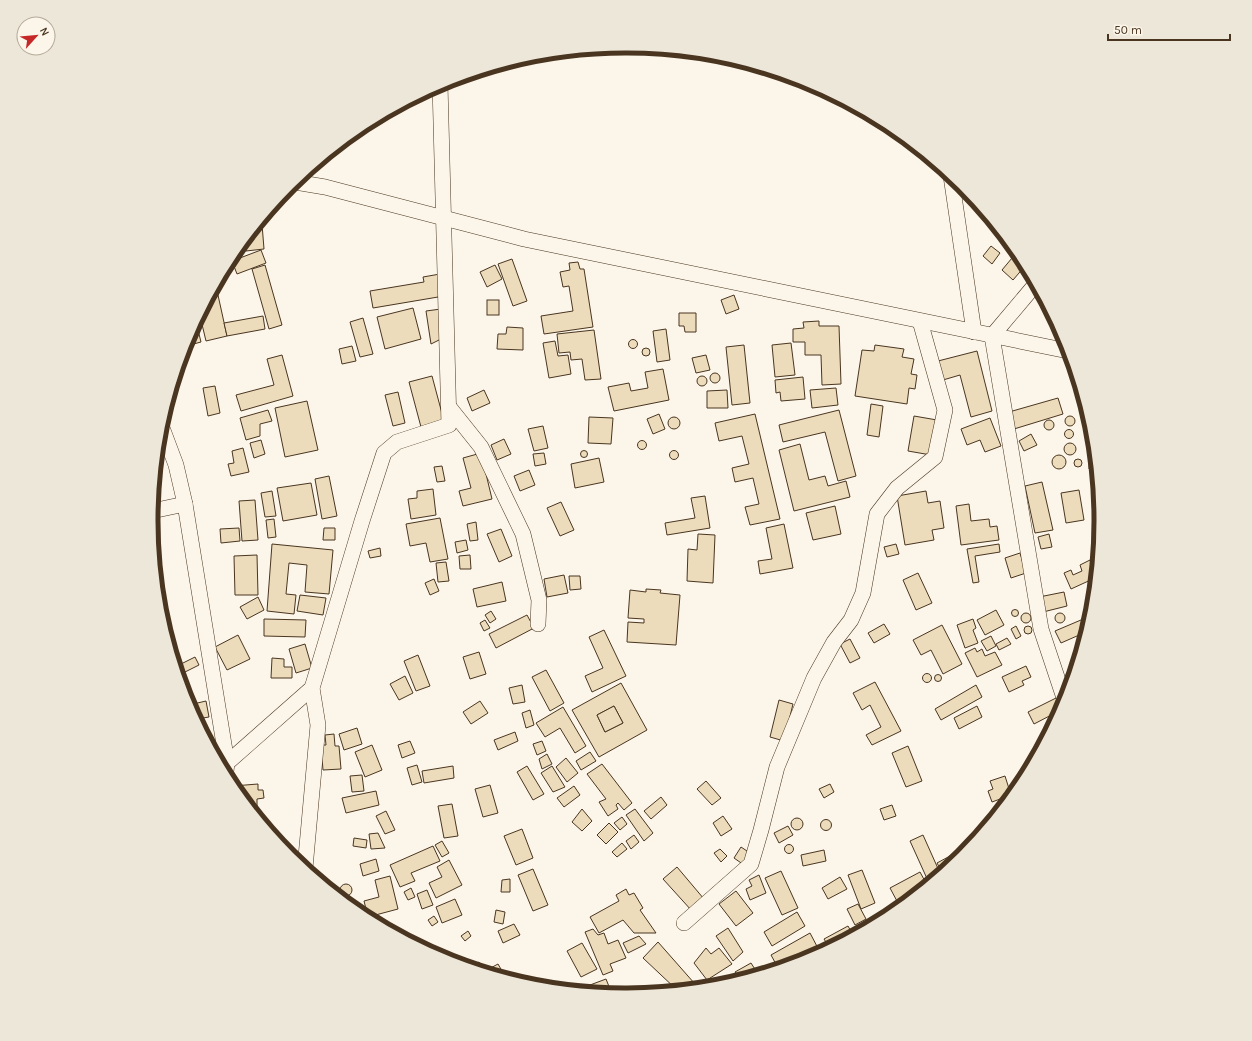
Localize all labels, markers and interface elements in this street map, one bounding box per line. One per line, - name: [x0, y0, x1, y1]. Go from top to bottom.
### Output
- north arrow: [16, 16, 56, 56]
- scale bar: [1108, 16, 1230, 42]
- text: 50 m: [1114, 23, 1142, 37]
- text: N: [37, 25, 52, 38]

